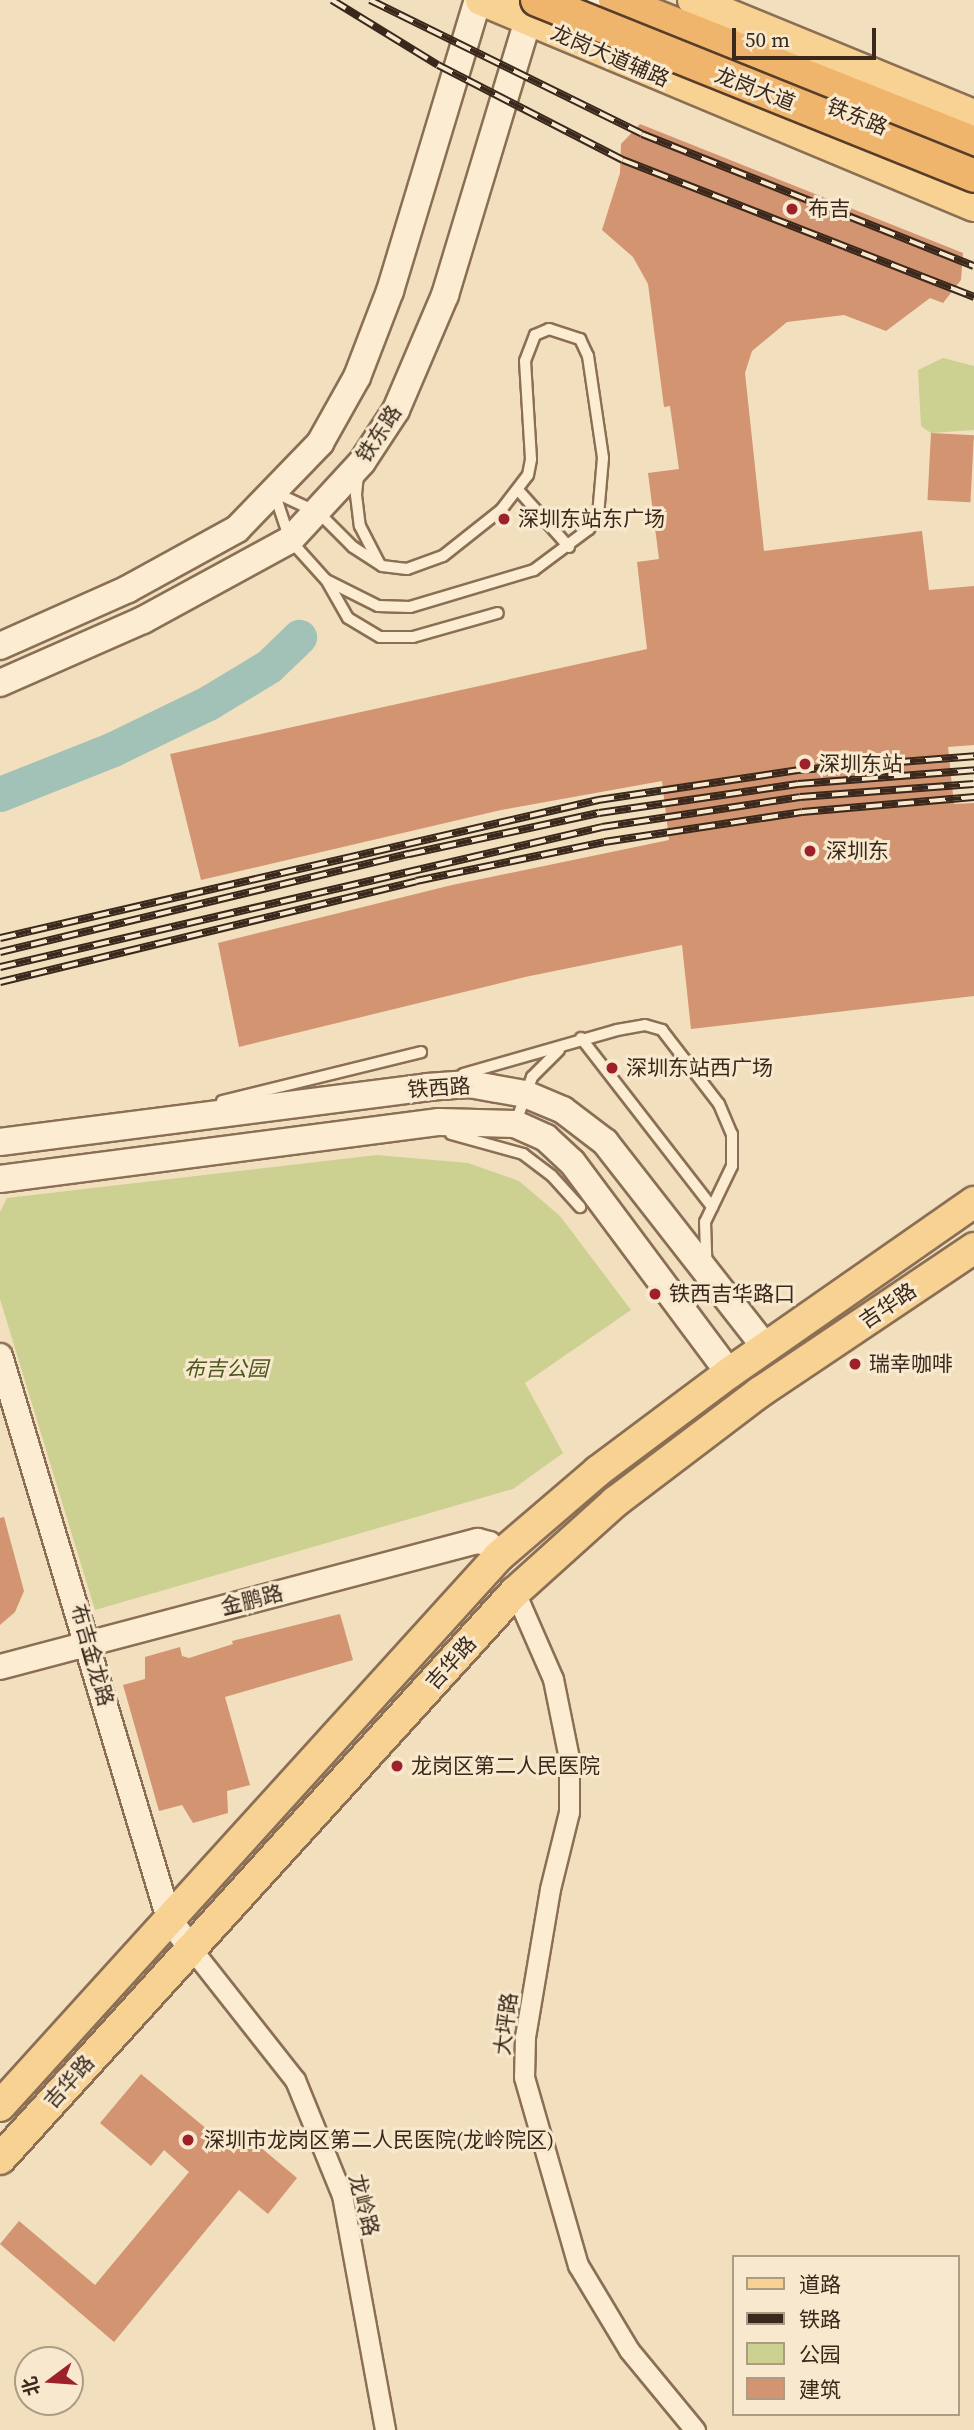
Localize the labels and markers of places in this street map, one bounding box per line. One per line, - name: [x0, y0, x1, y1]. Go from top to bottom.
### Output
- place label: 布吉: [808, 196, 850, 222]
- marker: 布吉: [782, 199, 802, 219]
- place label: 深圳东站东广场: [518, 506, 665, 532]
- marker: 深圳东站东广场: [496, 511, 512, 527]
- place label: 深圳东站: [819, 751, 903, 777]
- marker: 深圳东站: [797, 756, 813, 772]
- place label: 深圳东: [826, 838, 889, 864]
- marker: 深圳东: [800, 841, 820, 861]
- place label: 深圳东站西广场: [626, 1055, 773, 1081]
- marker: 深圳东站西广场: [604, 1060, 620, 1076]
- place label: 铁西吉华路口: [669, 1281, 795, 1307]
- marker: 铁西吉华路口: [647, 1286, 663, 1302]
- place label: 瑞幸咖啡: [869, 1351, 953, 1377]
- marker: 瑞幸咖啡: [847, 1356, 863, 1372]
- place label: 龙岗区第二人民医院: [411, 1753, 600, 1779]
- marker: 龙岗区第二人民医院: [389, 1758, 405, 1774]
- place label: 深圳市龙岗区第二人民医院(龙岭院区): [204, 2127, 554, 2153]
- marker: 深圳市龙岗区第二人民医院(龙岭院区): [178, 2130, 198, 2150]

